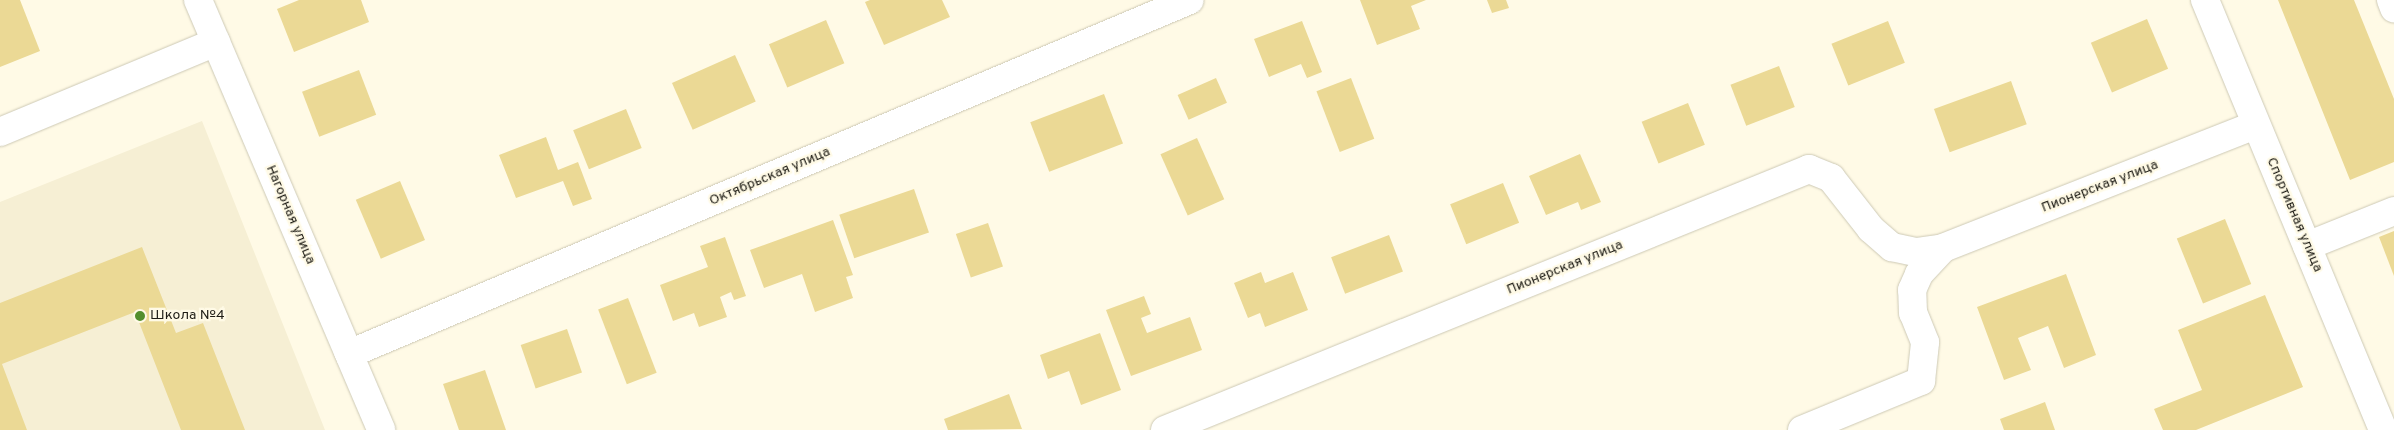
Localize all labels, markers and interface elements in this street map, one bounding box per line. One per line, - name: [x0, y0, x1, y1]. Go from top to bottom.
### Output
- street label: Октябрьская улица: [707, 144, 833, 210]
- street label: Спортивная улица: [2262, 155, 2326, 275]
- street label: Пионерская улица: [2039, 157, 2161, 217]
- street label: Нагорная улица: [262, 163, 318, 267]
- street label: Пионерская улица: [1505, 237, 1625, 299]
- place label: Школа №4: [150, 308, 225, 324]
- marker: Школа №4: [134, 310, 146, 322]

